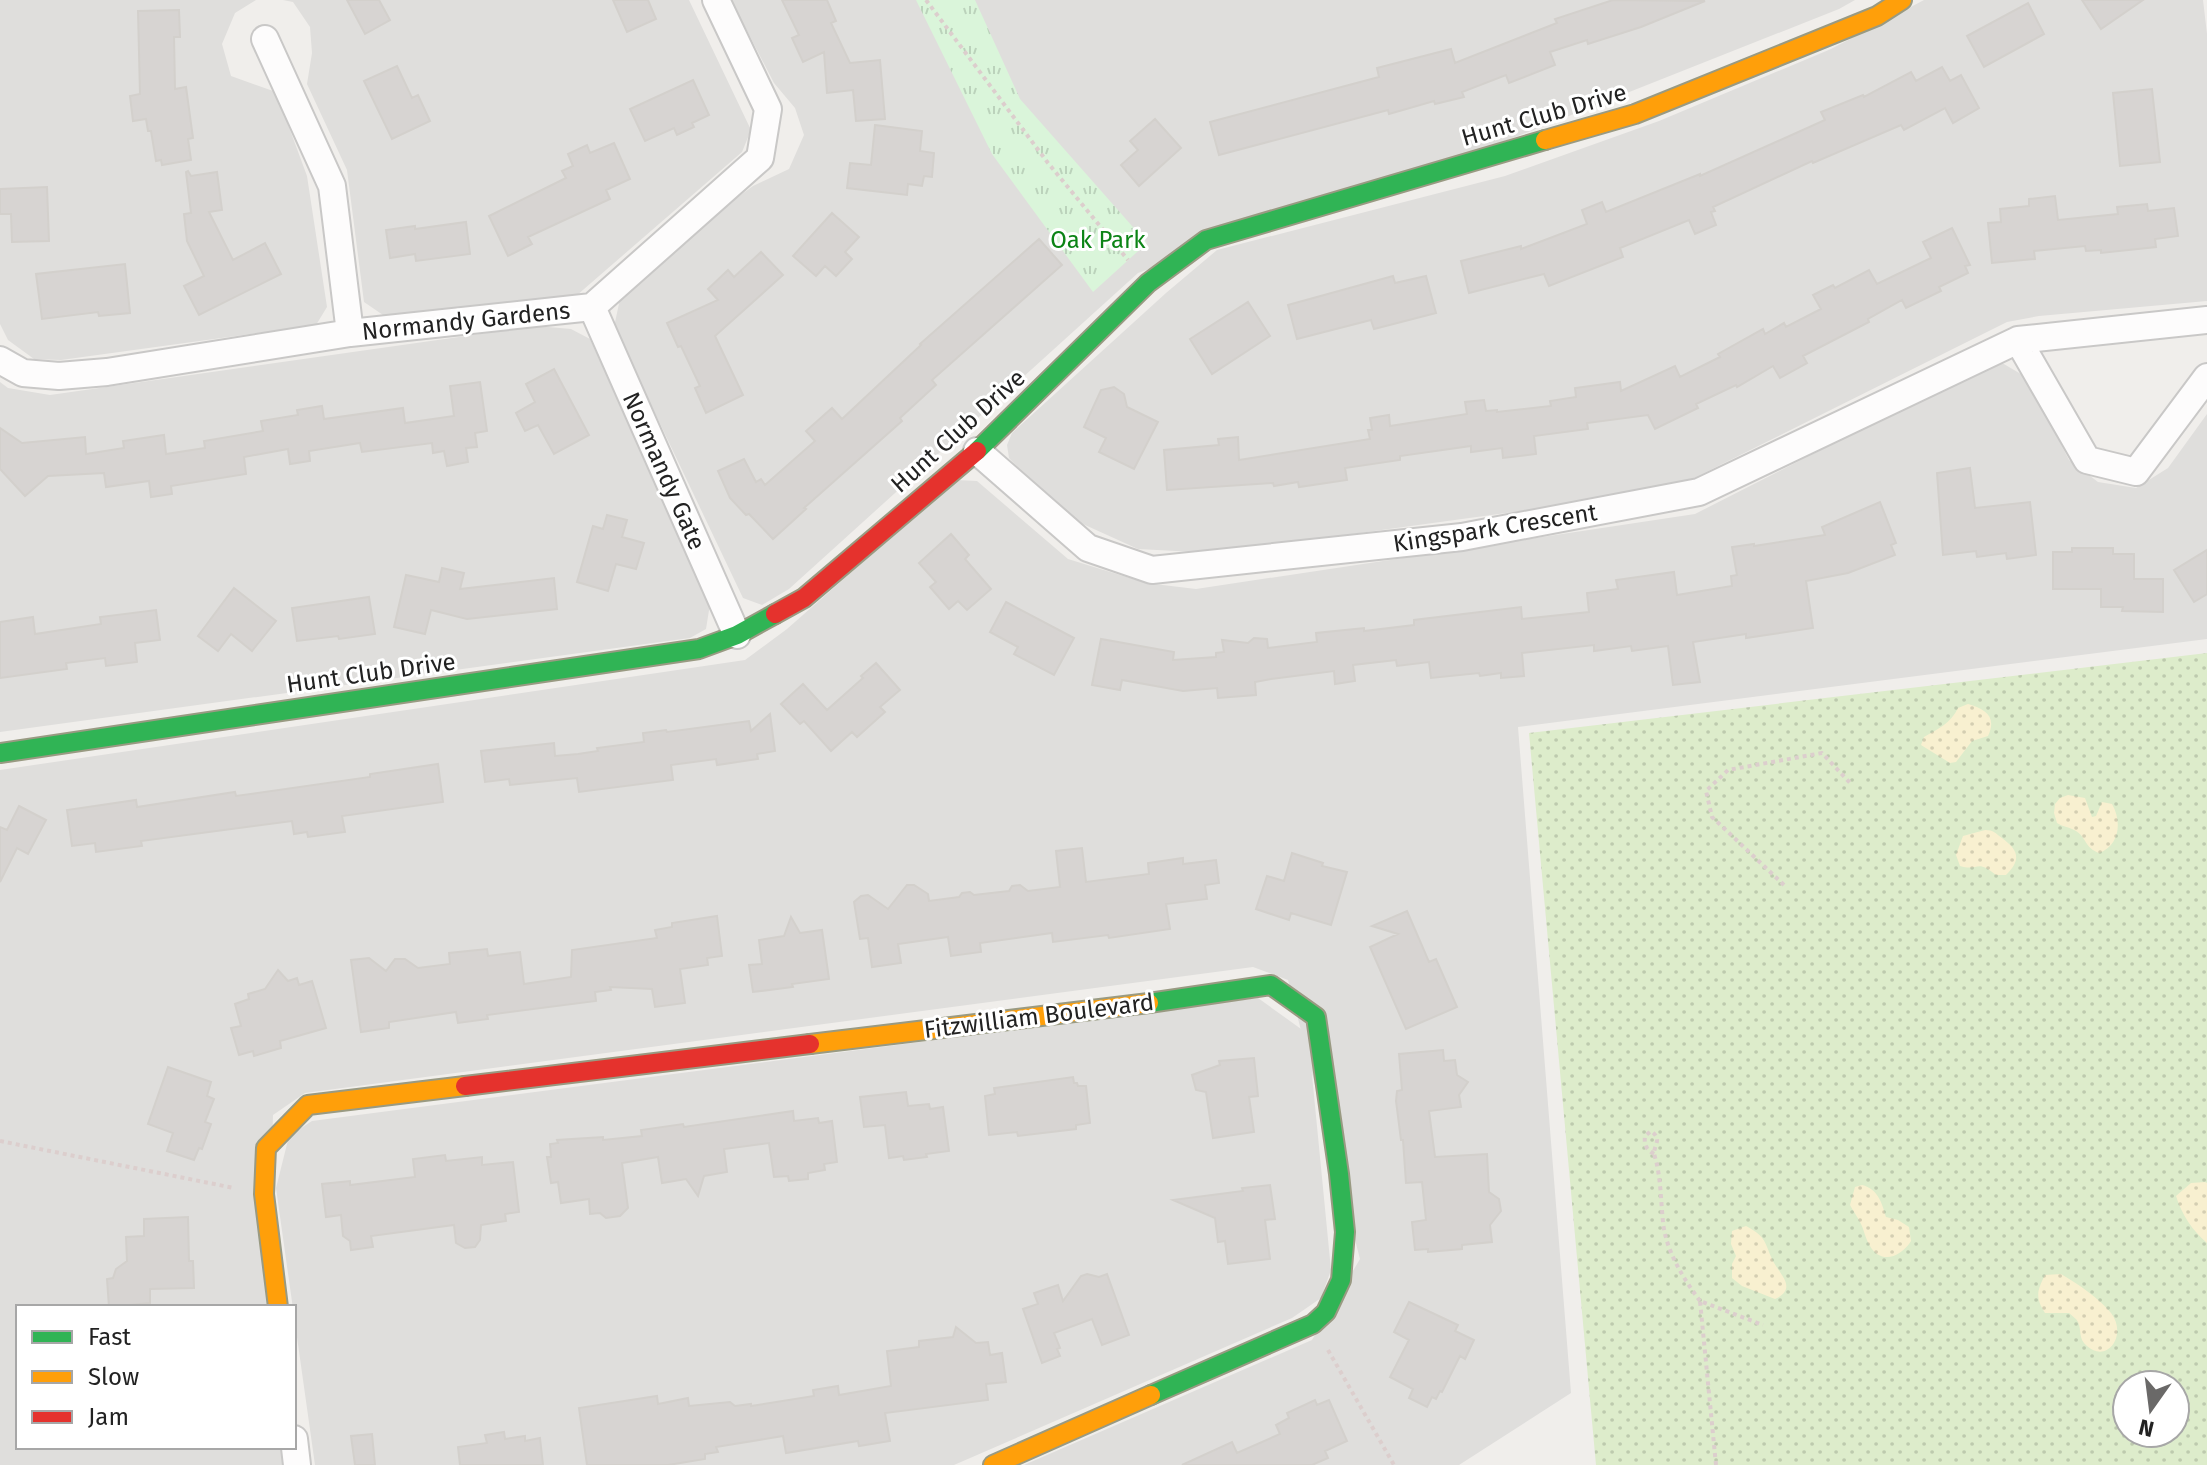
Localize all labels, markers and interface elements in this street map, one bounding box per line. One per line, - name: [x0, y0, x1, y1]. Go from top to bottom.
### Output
- street label: Hunt Club Drive: [1458, 78, 1630, 152]
- park label: Oak Park: [1050, 226, 1146, 254]
- street label: Normandy Gardens: [360, 296, 572, 346]
- street label: Hunt Club Drive: [885, 364, 1031, 498]
- street label: Normandy Gate: [617, 388, 711, 554]
- street label: Kingspark Crescent: [1391, 498, 1599, 558]
- street label: Hunt Club Drive: [285, 647, 457, 699]
- street label: Fitzwilliam Boulevard: [922, 988, 1156, 1044]
- legend: [16, 1305, 296, 1449]
- text: Fast: [88, 1323, 131, 1351]
- text: Slow: [88, 1363, 139, 1391]
- north arrow: [2111, 1369, 2191, 1449]
- text: Jam: [88, 1403, 129, 1431]
- text: N: [2136, 1413, 2157, 1443]

